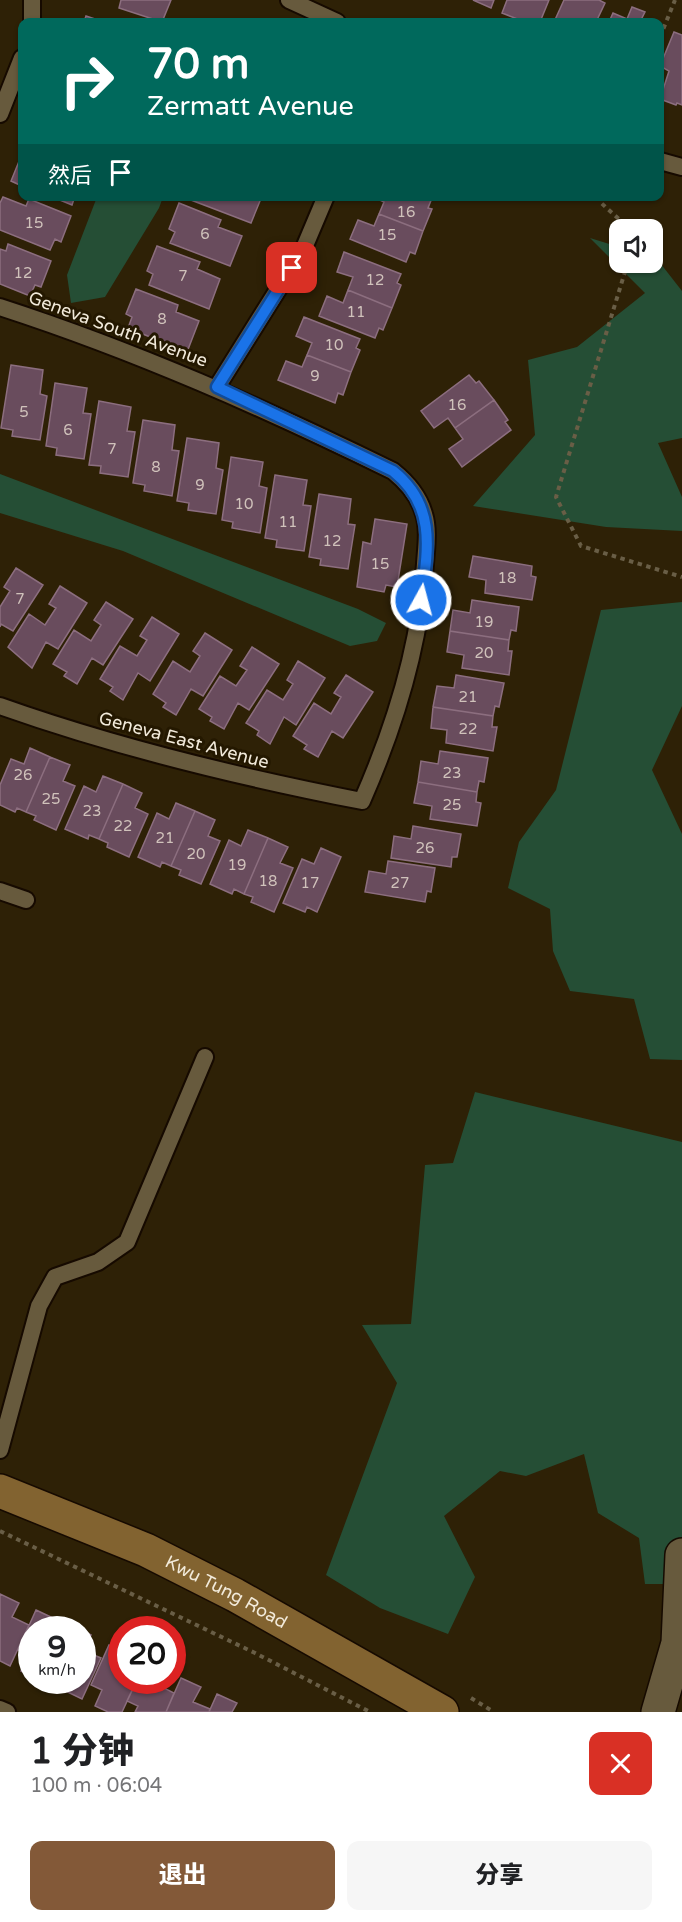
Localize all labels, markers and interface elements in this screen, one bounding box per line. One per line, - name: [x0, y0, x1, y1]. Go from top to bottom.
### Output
- text: 70 m: [147, 39, 249, 90]
- icon: right: [48, 42, 126, 120]
- text: Zermatt Avenue: [147, 90, 354, 123]
- icon: arrive: [104, 156, 137, 189]
- text: 然后: [48, 163, 92, 189]
- house number: 16: [397, 203, 415, 221]
- house number: 15: [25, 214, 43, 232]
- map controls: [609, 219, 663, 273]
- button: sound: [609, 219, 663, 273]
- house number: 6: [200, 225, 210, 243]
- house number: 15: [378, 226, 396, 244]
- pin: [266, 242, 317, 293]
- icon: arrive: [275, 251, 308, 284]
- house number: 12: [14, 264, 32, 282]
- house number: 7: [178, 267, 188, 285]
- house number: 12: [366, 271, 384, 289]
- street label: Geneva South Avenue: [25, 286, 211, 372]
- house number: 11: [347, 303, 365, 321]
- house number: 8: [157, 310, 167, 328]
- house number: 10: [325, 336, 343, 354]
- house number: 9: [310, 367, 320, 385]
- house number: 16: [448, 396, 466, 414]
- house number: 5: [19, 403, 29, 421]
- house number: 6: [63, 421, 73, 439]
- house number: 7: [107, 440, 117, 458]
- house number: 8: [151, 458, 161, 476]
- house number: 9: [195, 476, 205, 494]
- house number: 10: [235, 495, 253, 513]
- house number: 11: [279, 513, 297, 531]
- house number: 12: [323, 532, 341, 550]
- house number: 15: [371, 555, 389, 573]
- position arrow: [389, 568, 453, 632]
- house number: 18: [498, 569, 516, 587]
- house number: 7: [15, 590, 25, 608]
- house number: 19: [475, 613, 493, 631]
- house number: 20: [475, 644, 493, 662]
- house number: 21: [459, 688, 477, 706]
- street label: Geneva East Avenue: [97, 707, 271, 773]
- house number: 22: [459, 720, 477, 738]
- house number: 23: [443, 764, 461, 782]
- house number: 26: [14, 766, 32, 784]
- house number: 25: [42, 790, 60, 808]
- house number: 25: [443, 796, 461, 814]
- house number: 23: [83, 802, 101, 820]
- house number: 22: [114, 817, 132, 835]
- house number: 21: [156, 829, 174, 847]
- house number: 26: [416, 839, 434, 857]
- house number: 20: [187, 845, 205, 863]
- house number: 19: [228, 856, 246, 874]
- house number: 18: [259, 872, 277, 890]
- house number: 17: [301, 874, 319, 892]
- house number: 27: [391, 874, 409, 892]
- street label: Kwu Tung Road: [162, 1551, 291, 1633]
- speed limit sign: 20: [108, 1616, 186, 1694]
- text: 9: [48, 1629, 66, 1666]
- text: km/h: [38, 1661, 76, 1679]
- text: 1 分钟: [30, 1730, 134, 1773]
- button: close: [589, 1732, 652, 1795]
- text: 100 m · 06:04: [30, 1774, 162, 1798]
- button: 退出: [30, 1841, 335, 1910]
- button: 分享: [347, 1841, 652, 1910]

